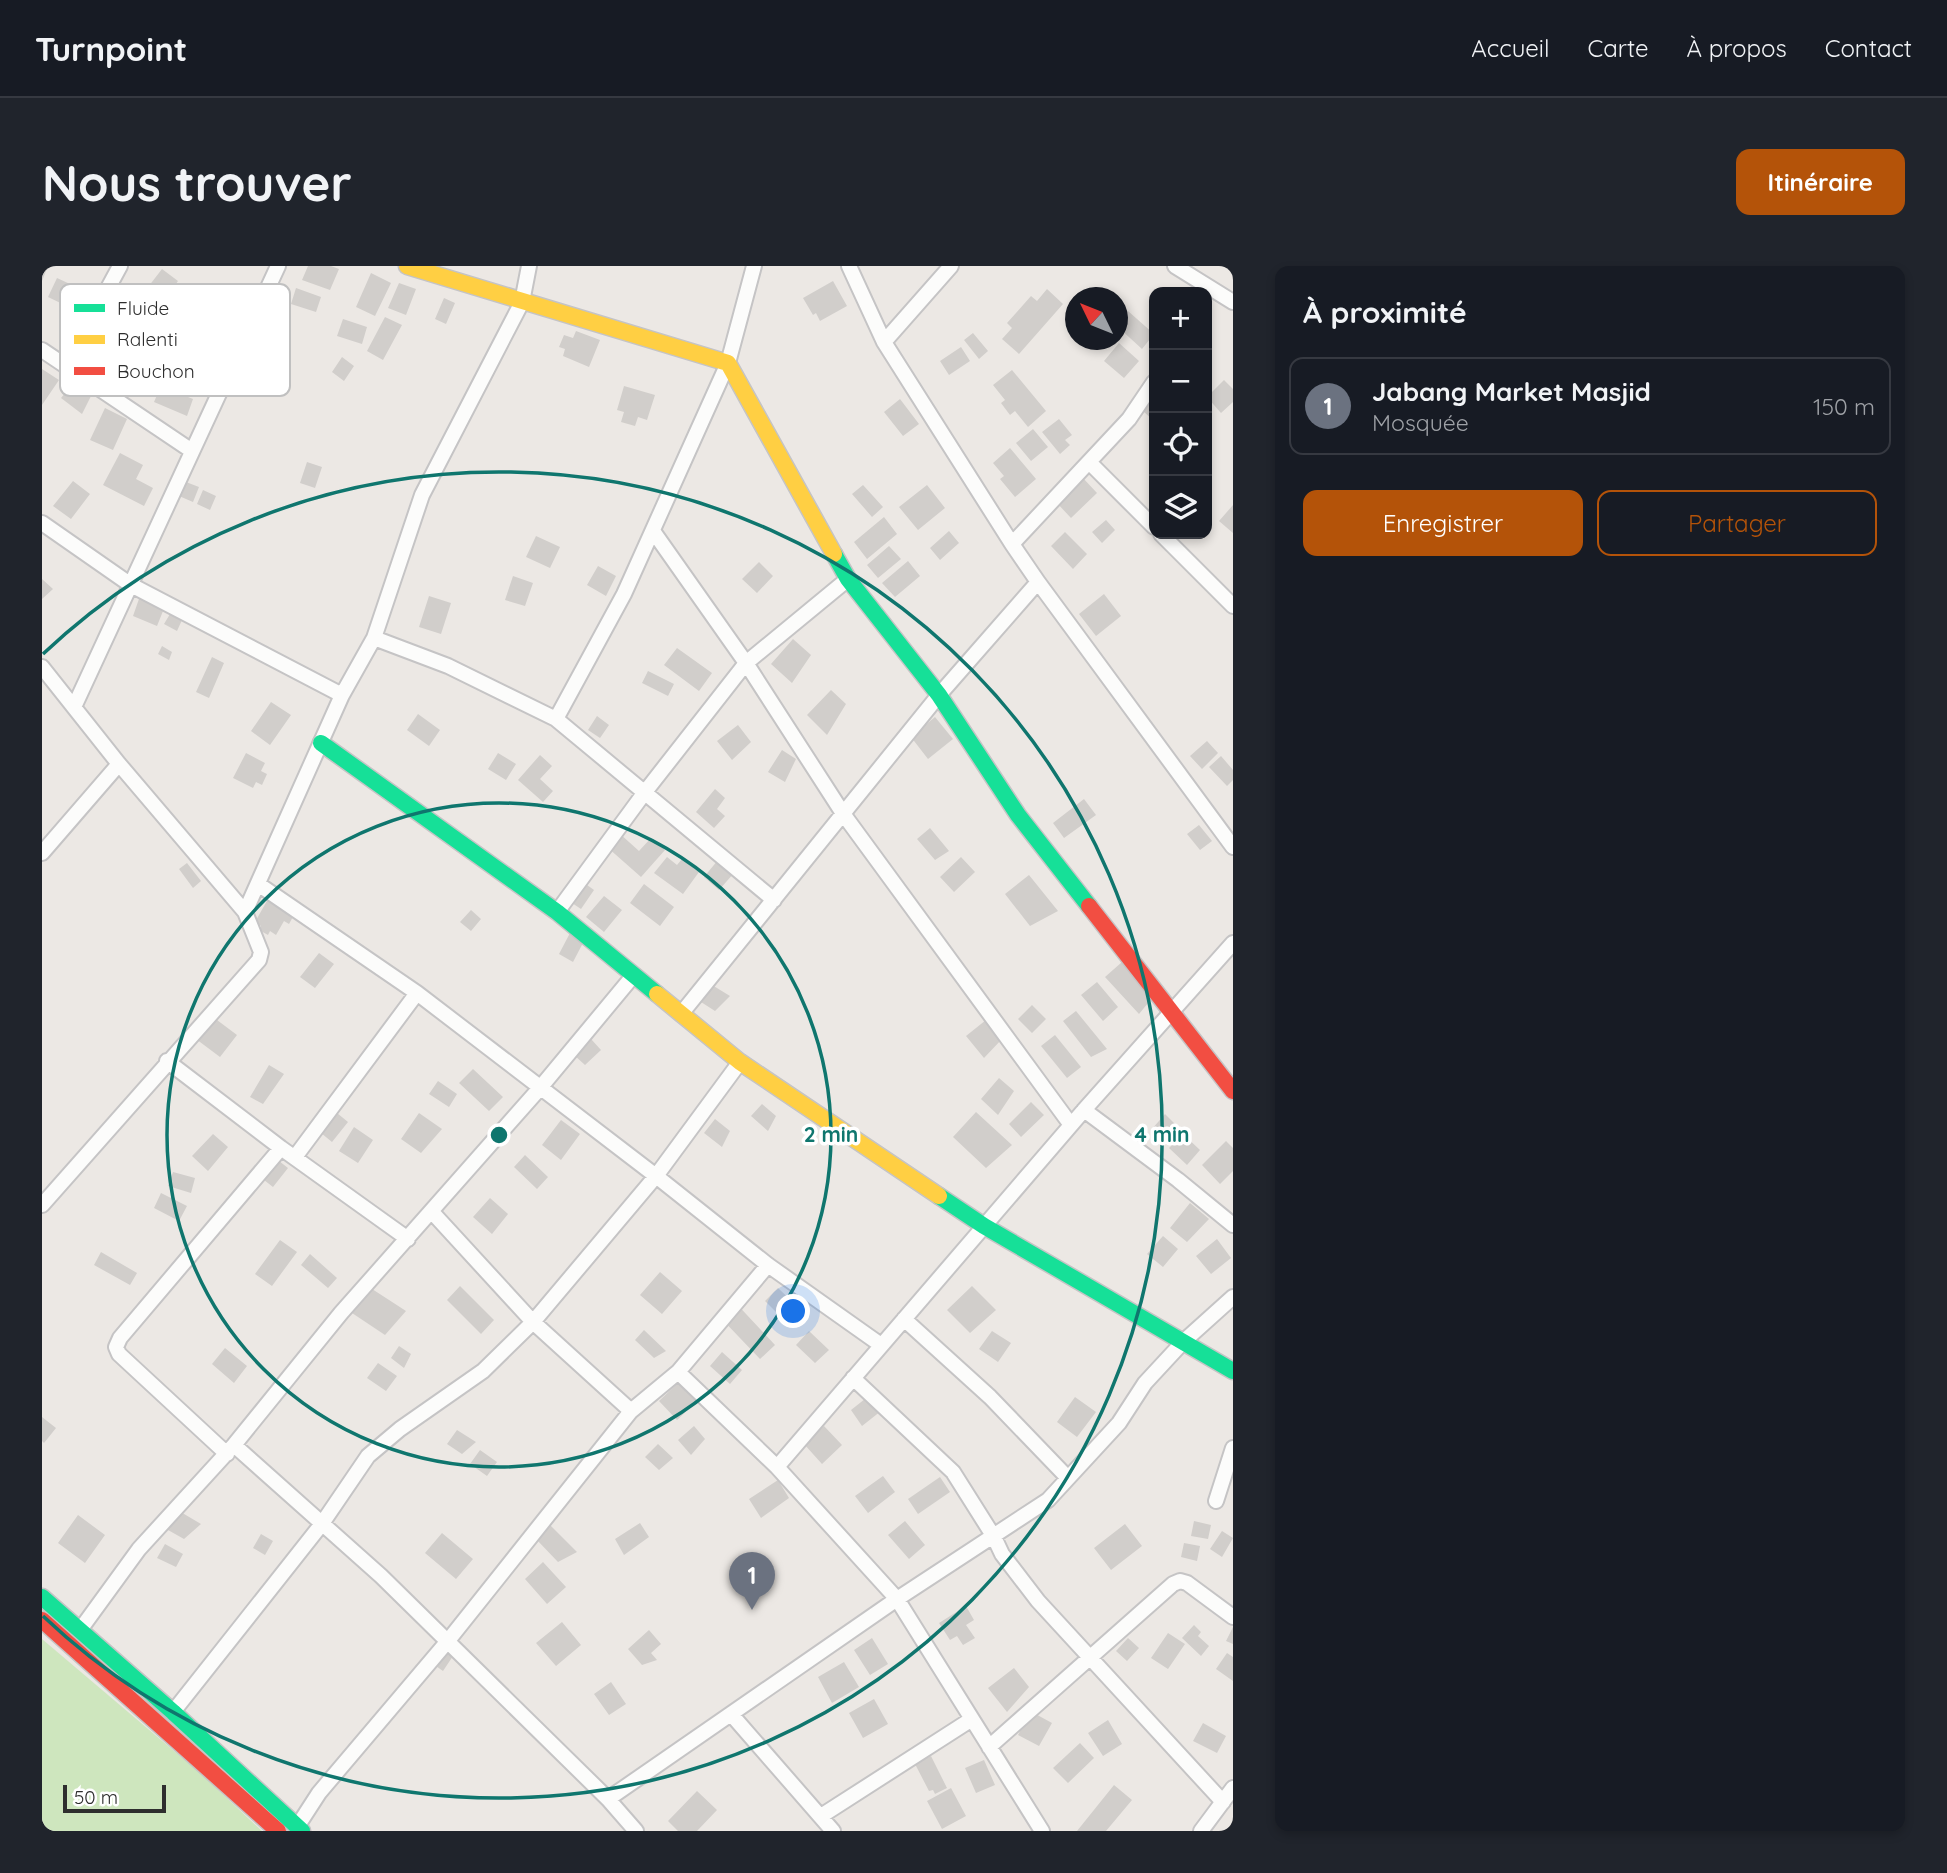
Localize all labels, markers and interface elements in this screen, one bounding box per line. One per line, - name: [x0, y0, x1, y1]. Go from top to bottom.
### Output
- text: Turnpoint: [35, 28, 187, 69]
- text: Accueil: [1471, 33, 1550, 63]
- text: Carte: [1588, 33, 1649, 63]
- text: À propos: [1687, 33, 1787, 63]
- text: Contact: [1825, 33, 1912, 63]
- button: Itinéraire: [1736, 149, 1905, 215]
- text: Nous trouver: [42, 152, 352, 213]
- legend: [60, 284, 290, 396]
- north arrow: [1065, 287, 1128, 350]
- map controls: [1149, 287, 1212, 539]
- button: +: [1149, 287, 1212, 350]
- text: À proximité: [1303, 293, 1467, 331]
- text: Fluide: [117, 296, 169, 320]
- text: Ralenti: [117, 327, 178, 351]
- button: −: [1149, 350, 1212, 413]
- text: Bouchon: [117, 359, 195, 383]
- text: Jabang Market Masjid: [1372, 375, 1651, 408]
- text: 1: [1324, 392, 1332, 421]
- text: 150 m: [1813, 392, 1875, 421]
- text: Mosquée: [1372, 408, 1469, 437]
- button: locate: [1149, 413, 1212, 476]
- button: layers: [1149, 476, 1212, 539]
- button: Enregistrer: [1303, 490, 1583, 556]
- button: Partager: [1597, 490, 1877, 556]
- text: 2 min: [804, 1121, 858, 1147]
- text: 4 min: [1134, 1121, 1190, 1147]
- centre of rings: [487, 1123, 511, 1147]
- your location: [776, 1294, 810, 1328]
- pin: 1: [729, 1552, 775, 1610]
- scale bar: [63, 1782, 166, 1814]
- text: 50 m: [74, 1785, 118, 1809]

